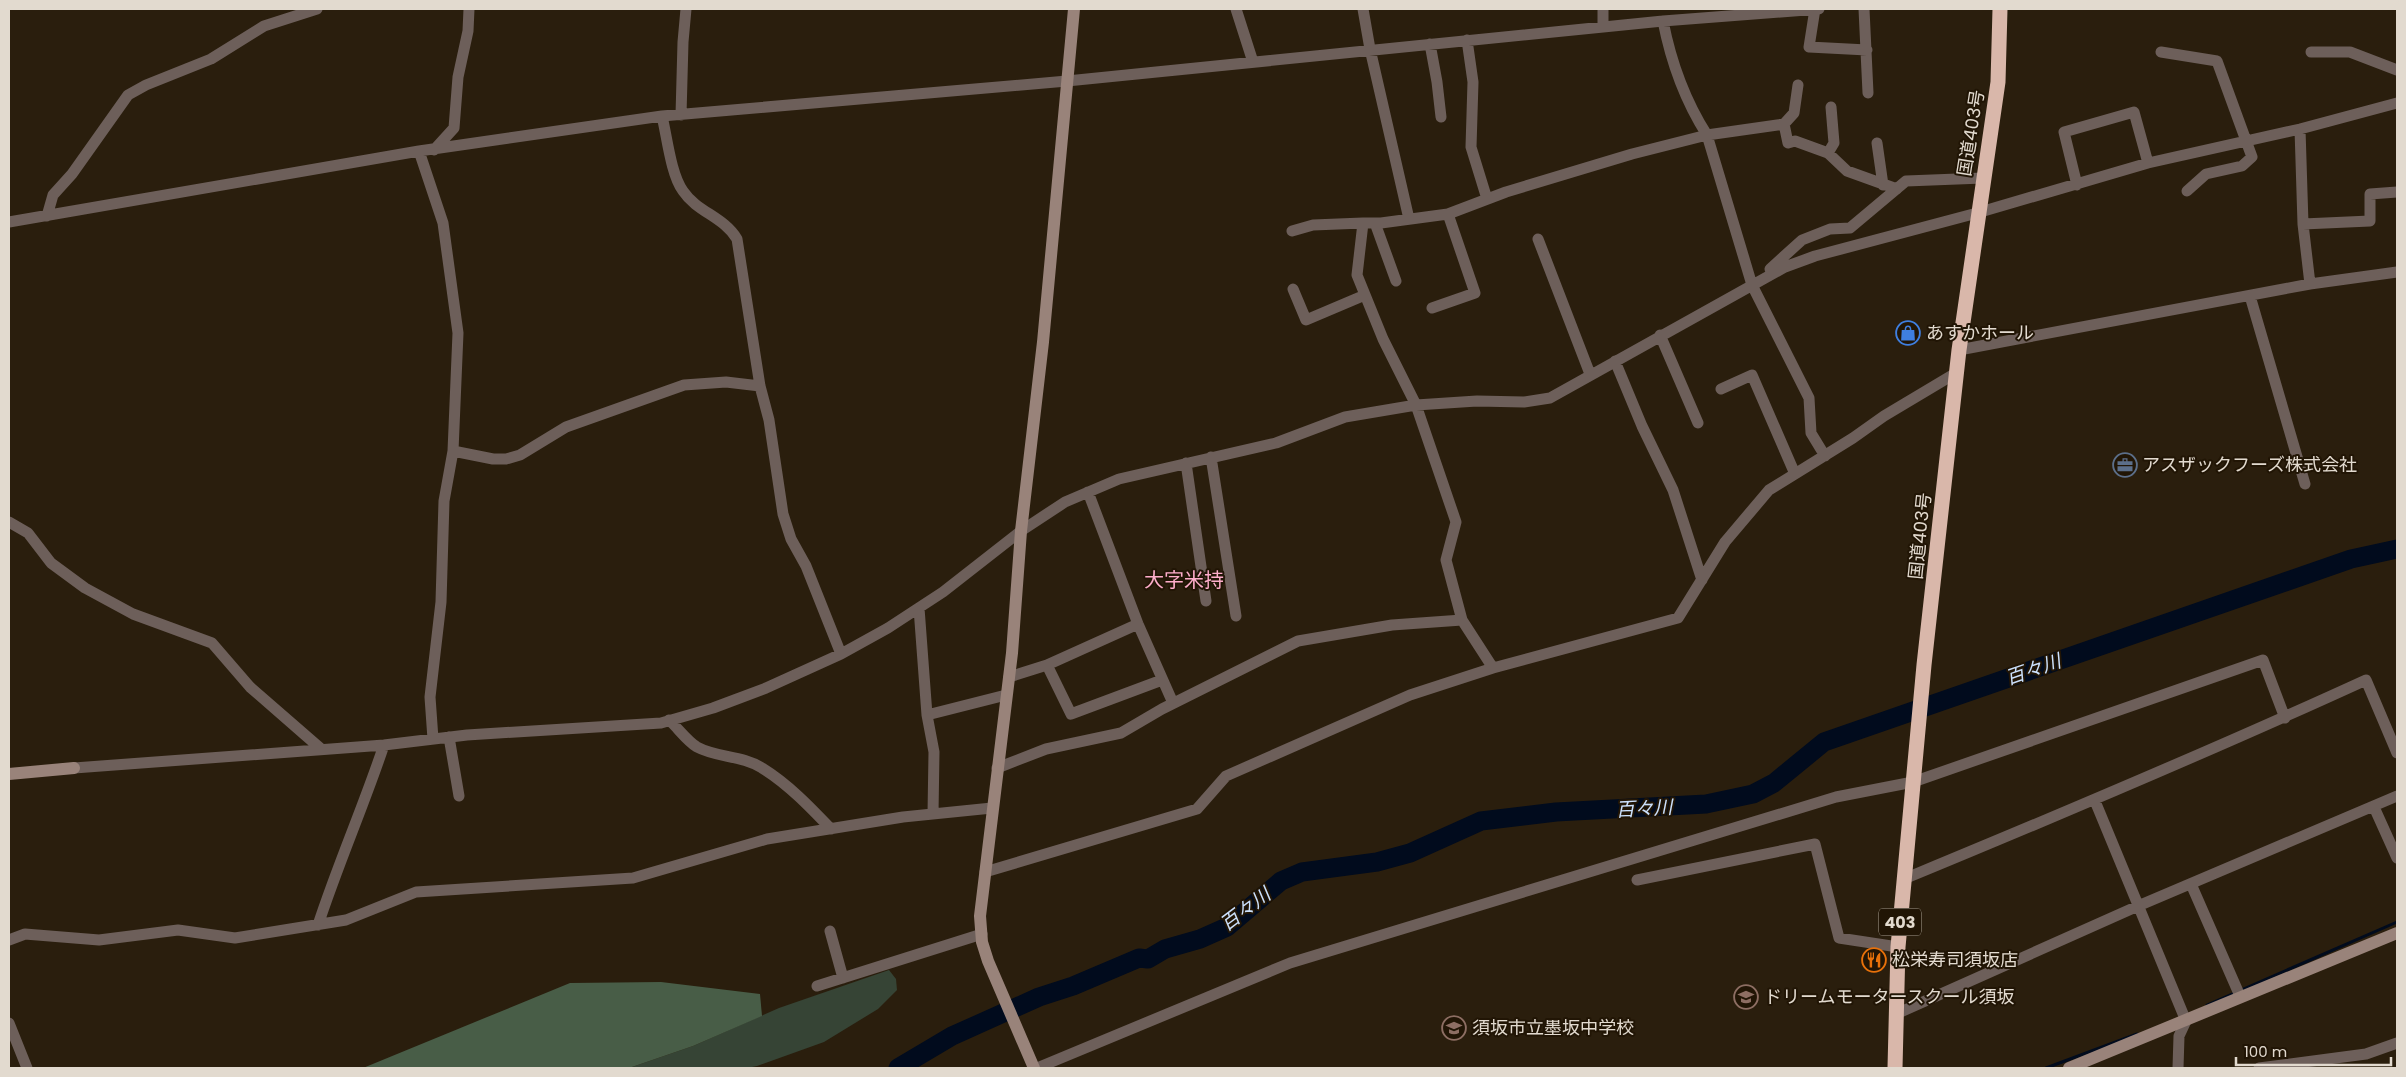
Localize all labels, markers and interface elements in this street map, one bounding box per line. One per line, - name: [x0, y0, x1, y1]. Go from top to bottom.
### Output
- street label: 国道403号: [1951, 88, 1990, 178]
- shop icon: あすかホール: [1895, 320, 1921, 346]
- place label: あすかホール: [1926, 320, 2034, 345]
- office icon: アスザックフーズ株式会社: [2112, 452, 2138, 478]
- place label: アスザックフーズ株式会社: [2142, 452, 2357, 477]
- street label: 国道403号: [1903, 491, 1936, 581]
- district label: 大字米持: [1144, 566, 1224, 594]
- water label: 百々川: [2002, 647, 2066, 692]
- water label: 百々川: [1615, 793, 1675, 823]
- water label: 百々川: [1214, 880, 1278, 937]
- road number: 403: [1879, 909, 1921, 936]
- restaurant icon: 松栄寿司須坂店: [1861, 947, 1887, 973]
- place label: 松栄寿司須坂店: [1892, 947, 2018, 972]
- school or university icon: ドリームモータースクール須坂: [1733, 984, 1759, 1010]
- place label: ドリームモータースクール須坂: [1764, 984, 2015, 1009]
- school or university icon: 須坂市立墨坂中学校: [1441, 1015, 1467, 1041]
- place label: 須坂市立墨坂中学校: [1472, 1015, 1634, 1040]
- scale bar: [2236, 1034, 2391, 1066]
- text: 100 m: [2244, 1041, 2287, 1062]

